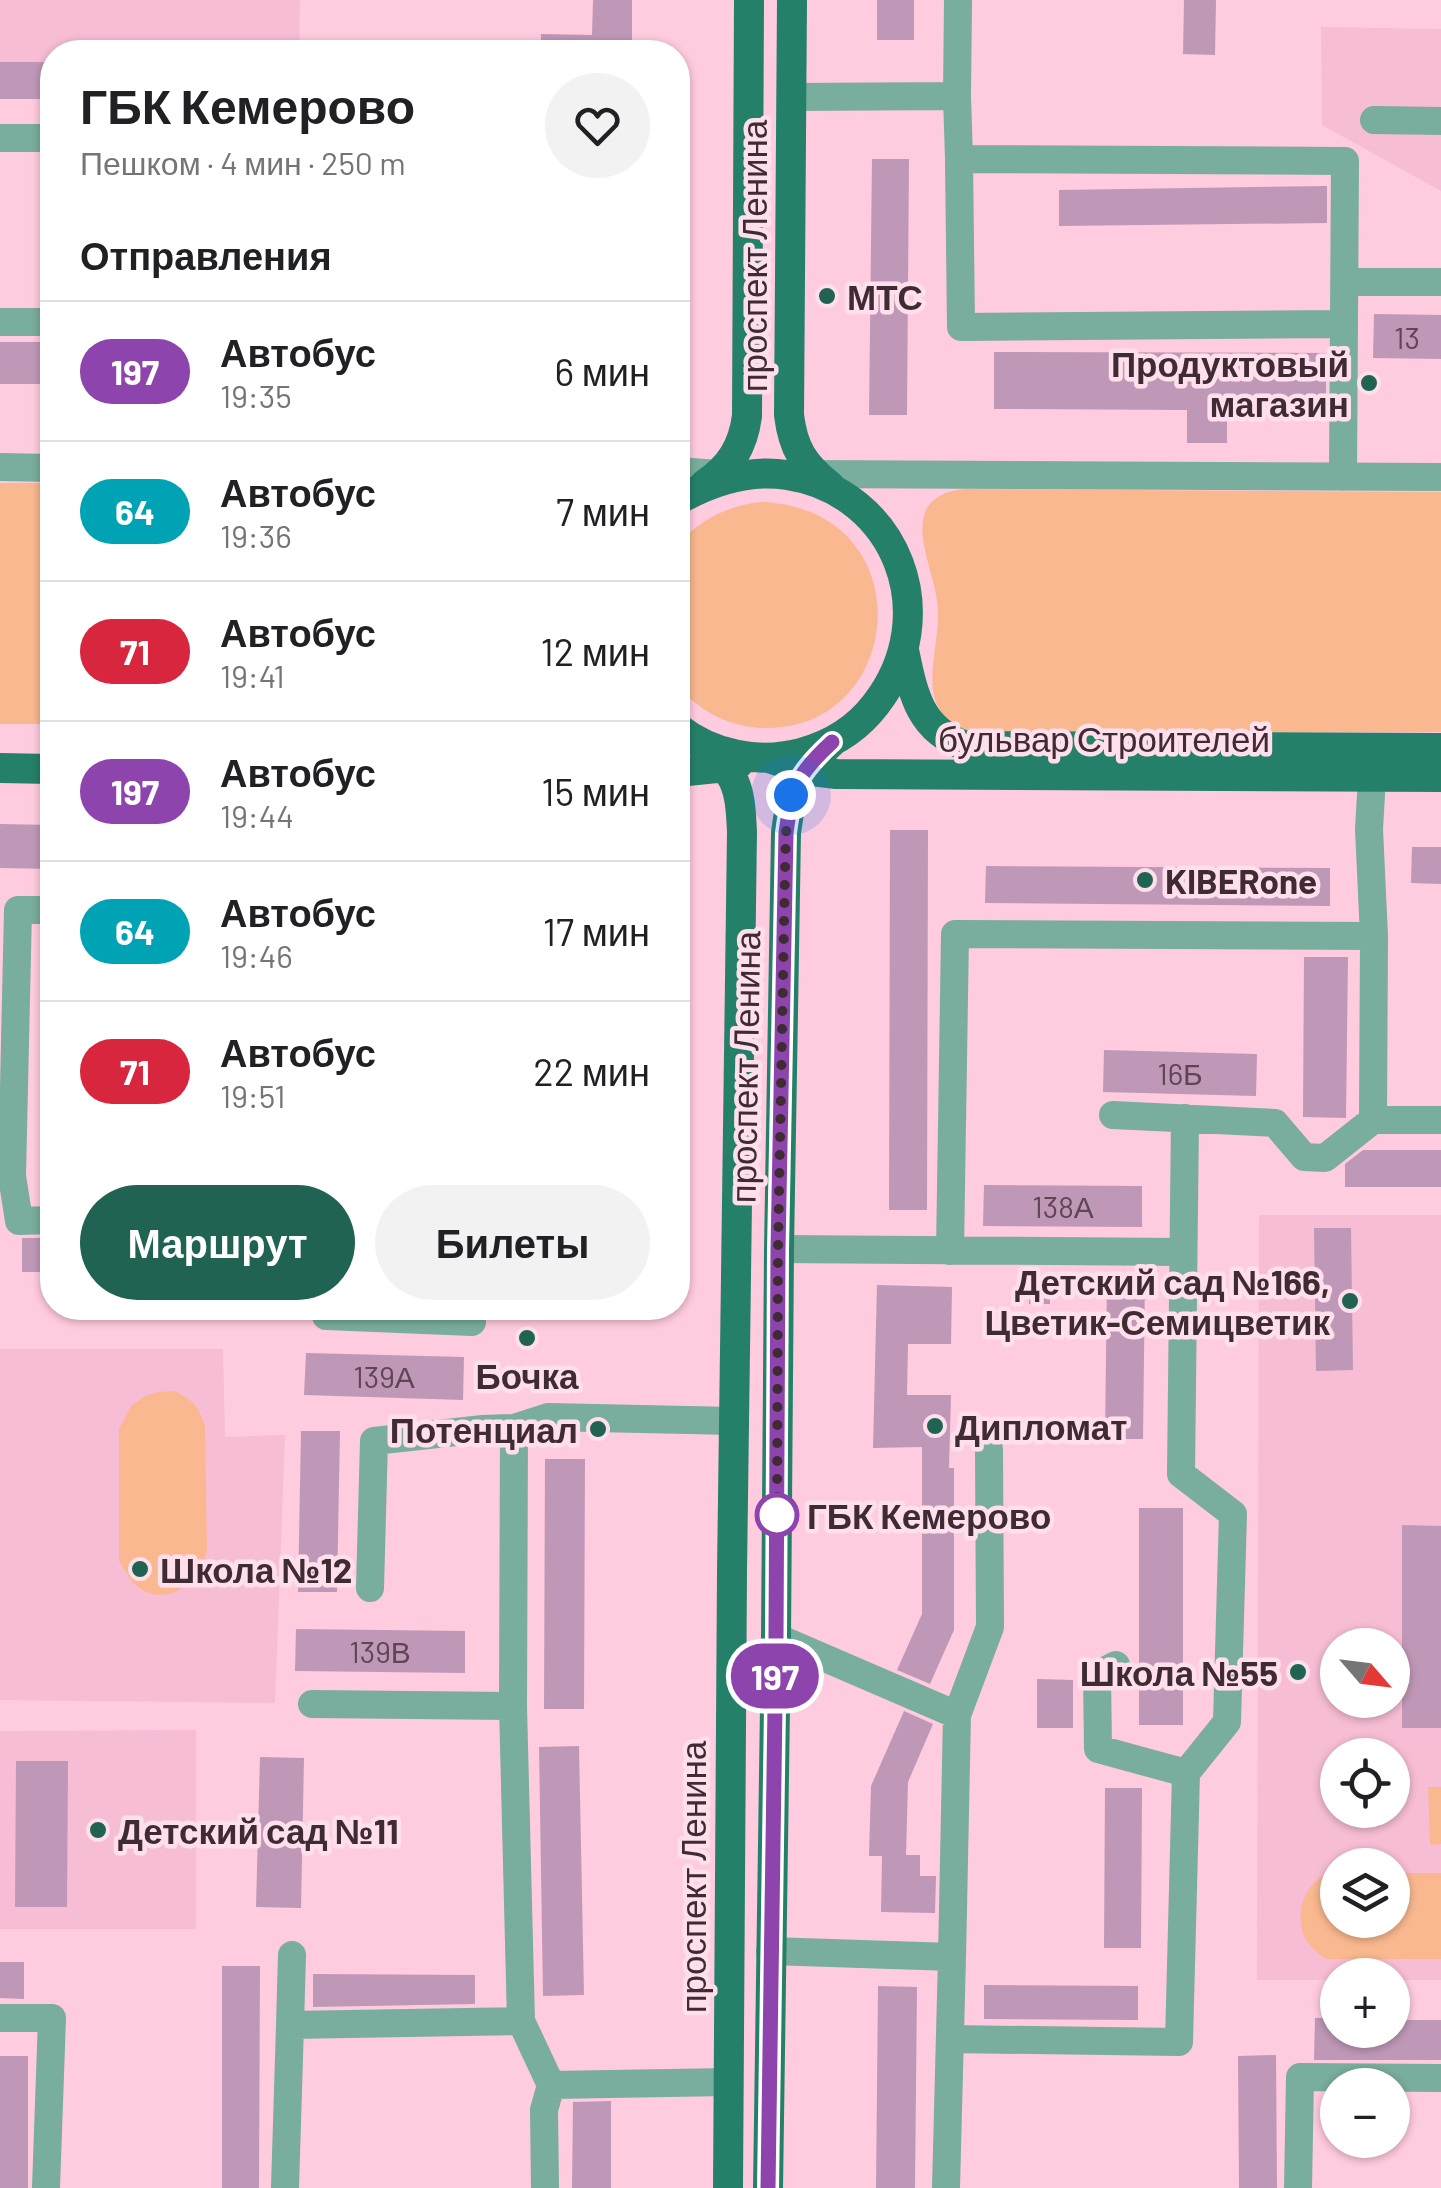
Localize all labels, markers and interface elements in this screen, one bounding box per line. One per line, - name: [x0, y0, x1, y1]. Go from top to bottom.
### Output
- button: heart: [545, 73, 650, 178]
- text: ГБК Кемерово: [80, 76, 415, 134]
- street label: проспект Ленина: [732, 119, 774, 392]
- text: Пешком · 4 мин · 250 m: [80, 143, 406, 181]
- text: Отправления: [80, 232, 332, 278]
- place label: МТС: [847, 275, 923, 317]
- marker: МТС: [816, 285, 838, 307]
- house number: 13: [1394, 319, 1420, 355]
- text: Автобус: [220, 329, 376, 375]
- place label: Продуктовый магазин: [1111, 342, 1349, 424]
- text: 6 мин: [554, 348, 650, 394]
- text: 197: [111, 350, 159, 392]
- marker: Продуктовый магазин: [1358, 372, 1380, 394]
- text: 19:35: [220, 376, 292, 414]
- text: Автобус: [220, 469, 376, 515]
- text: 7 мин: [556, 488, 650, 534]
- text: 64: [115, 490, 155, 532]
- text: 19:36: [220, 516, 292, 554]
- text: Автобус: [220, 609, 376, 655]
- text: 12 мин: [540, 628, 650, 674]
- text: 71: [120, 630, 150, 672]
- text: 19:41: [220, 656, 285, 694]
- street label: бульвар Строителей: [938, 717, 1270, 759]
- text: Автобус: [220, 749, 376, 795]
- text: 15 мин: [541, 768, 650, 814]
- text: 197: [111, 770, 159, 812]
- your location: [766, 770, 816, 820]
- text: 19:44: [220, 796, 294, 834]
- place label: KIBERone: [1165, 859, 1317, 901]
- marker: KIBERone: [1134, 869, 1156, 891]
- text: Автобус: [220, 889, 376, 935]
- text: 17 мин: [543, 908, 650, 954]
- text: 64: [115, 910, 155, 952]
- street label: проспект Ленина: [721, 930, 767, 1204]
- text: 19:46: [220, 936, 293, 974]
- text: Автобус: [220, 1029, 376, 1075]
- text: 22 мин: [533, 1048, 650, 1094]
- text: 71: [120, 1050, 150, 1092]
- house number: 16Б: [1157, 1055, 1203, 1091]
- text: 19:51: [220, 1076, 285, 1114]
- button: Маршрут: [80, 1185, 355, 1300]
- button: Билеты: [375, 1185, 650, 1300]
- house number: 138А: [1032, 1188, 1094, 1224]
- place label: Детский сад №166, Цветик-Семицветик: [984, 1260, 1330, 1342]
- marker: Детский сад №166, Цветик-Семицветик: [1339, 1290, 1361, 1312]
- marker: Бочка: [516, 1327, 538, 1349]
- place label: Бочка: [476, 1354, 579, 1396]
- house number: 139А: [353, 1358, 415, 1394]
- place label: Дипломат: [955, 1405, 1127, 1447]
- place label: Потенциал: [390, 1408, 578, 1450]
- marker: Дипломат: [924, 1415, 946, 1437]
- marker: Потенциал: [587, 1418, 609, 1440]
- marker: ГБК Кемерово: [756, 1494, 798, 1536]
- place label: ГБК Кемерово: [807, 1494, 1051, 1536]
- place label: Школа №12: [160, 1548, 352, 1590]
- marker: Школа №12: [129, 1558, 151, 1580]
- north arrow: [1320, 1628, 1410, 1718]
- map controls: [1320, 1628, 1410, 2158]
- house number: 139В: [349, 1633, 411, 1669]
- line badge: 197: [718, 1644, 832, 1708]
- place label: Школа №55: [1080, 1651, 1278, 1693]
- text: 197: [751, 1655, 799, 1697]
- marker: Школа №55: [1287, 1661, 1309, 1683]
- button: locate: [1320, 1738, 1410, 1828]
- street label: проспект Ленина: [671, 1740, 713, 2013]
- place label: Детский сад №11: [118, 1809, 399, 1851]
- marker: Детский сад №11: [87, 1819, 109, 1841]
- button: layers: [1320, 1848, 1410, 1938]
- button: +: [1320, 1958, 1410, 2048]
- button: −: [1320, 2068, 1410, 2158]

